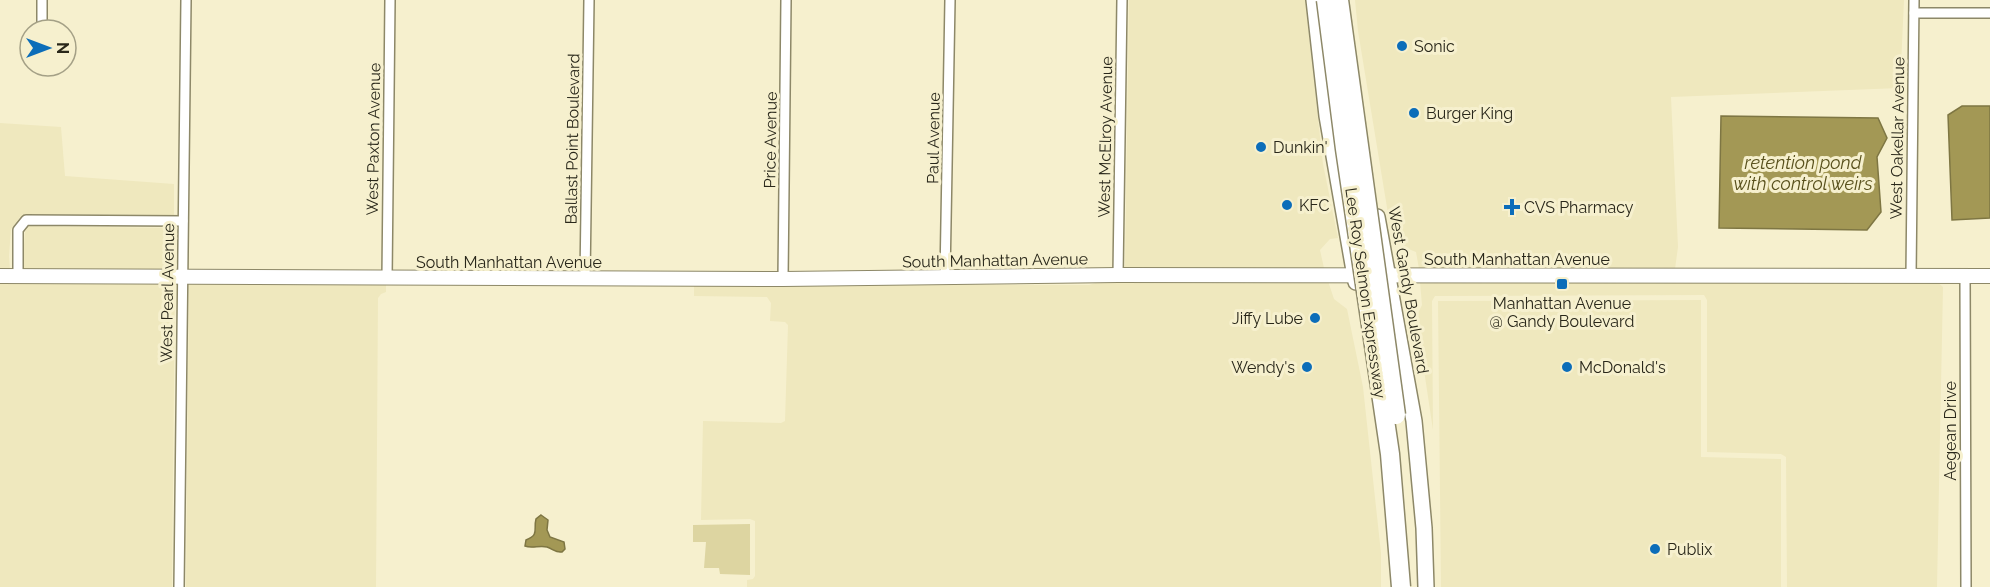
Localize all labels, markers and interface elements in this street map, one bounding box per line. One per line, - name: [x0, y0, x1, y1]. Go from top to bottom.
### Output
- north arrow: [18, 18, 78, 78]
- place label: Sonic: [1414, 37, 1455, 56]
- marker: Sonic: [1395, 39, 1409, 53]
- text: N: [53, 42, 72, 54]
- street label: Ballast Point Boulevard: [562, 53, 583, 225]
- street label: West McElroy Avenue: [1095, 56, 1116, 218]
- street label: West Oakellar Avenue: [1887, 56, 1908, 220]
- street label: West Paxton Avenue: [363, 63, 384, 215]
- street label: Price Avenue: [760, 91, 781, 189]
- street label: Paul Avenue: [923, 92, 944, 184]
- place label: Burger King: [1426, 104, 1513, 123]
- marker: Burger King: [1407, 106, 1421, 120]
- place label: Dunkin': [1273, 138, 1328, 157]
- marker: Dunkin': [1254, 140, 1268, 154]
- water label: retention pond with control weirs: [1733, 152, 1873, 194]
- street label: Lee Roy Selmon Expressway: [1341, 187, 1390, 400]
- place label: KFC: [1299, 196, 1329, 215]
- marker: KFC: [1280, 198, 1294, 212]
- place label: CVS Pharmacy: [1524, 198, 1634, 217]
- marker: CVS Pharmacy: [1505, 200, 1519, 214]
- street label: West Gandy Boulevard: [1384, 205, 1433, 375]
- street label: West Pearl Avenue: [157, 223, 178, 363]
- street label: South Manhattan Avenue: [902, 249, 1088, 272]
- street label: South Manhattan Avenue: [1424, 250, 1610, 269]
- street label: South Manhattan Avenue: [416, 253, 602, 272]
- marker: Manhattan Avenue @ Gandy Boulevard: [1555, 277, 1569, 291]
- place label: Manhattan Avenue @ Gandy Boulevard: [1490, 294, 1634, 331]
- place label: Jiffy Lube: [1232, 309, 1303, 328]
- marker: Jiffy Lube: [1308, 311, 1322, 325]
- place label: Wendy's: [1231, 358, 1295, 377]
- place label: McDonald's: [1579, 358, 1666, 377]
- marker: Wendy's: [1300, 360, 1314, 374]
- marker: McDonald's: [1560, 360, 1574, 374]
- street label: Aegean Drive: [1941, 381, 1960, 481]
- place label: Publix: [1667, 540, 1712, 559]
- marker: Publix: [1648, 542, 1662, 556]

